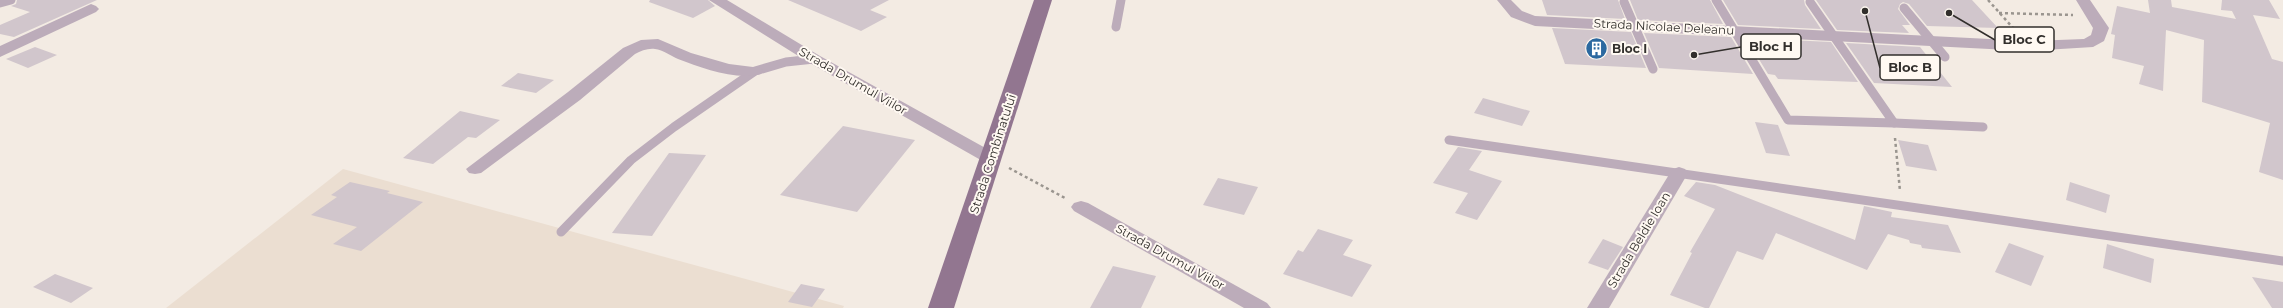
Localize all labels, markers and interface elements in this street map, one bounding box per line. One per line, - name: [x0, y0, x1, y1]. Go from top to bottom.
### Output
- street label: Strada Nicolae Deleanu: [1593, 15, 1735, 38]
- callout: Bloc C: [1995, 27, 2054, 52]
- text: Bloc C: [2002, 31, 2046, 47]
- callout: Bloc H: [1741, 34, 1801, 59]
- building icon: Bloc I: [1583, 36, 1609, 62]
- text: Bloc H: [1749, 38, 1793, 54]
- place label: Bloc I: [1612, 41, 1647, 56]
- street label: Strada Drumul Viilor: [797, 44, 910, 118]
- callout: Bloc B: [1880, 55, 1940, 80]
- text: Bloc B: [1888, 59, 1932, 75]
- street label: Strada Combinatului: [966, 92, 1019, 215]
- street label: Strada Beldie Ioan: [1604, 189, 1673, 291]
- street label: Strada Drumul Viilor: [1113, 220, 1227, 293]

